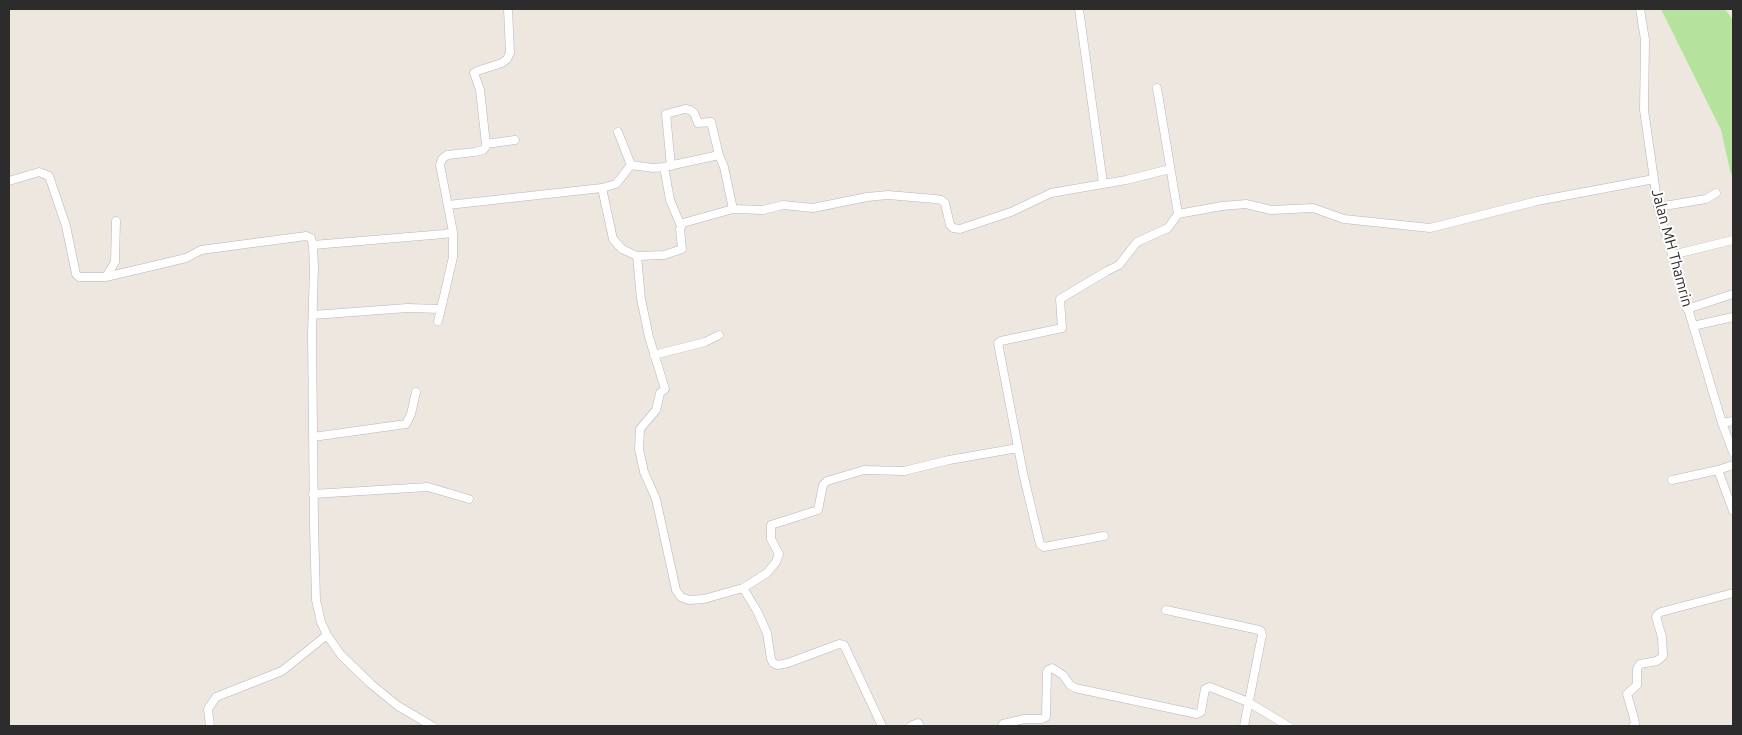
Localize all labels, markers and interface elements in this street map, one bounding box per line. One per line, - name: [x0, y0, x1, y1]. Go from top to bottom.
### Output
- street label: Jalan MH Thamrin: [1648, 187, 1696, 309]

